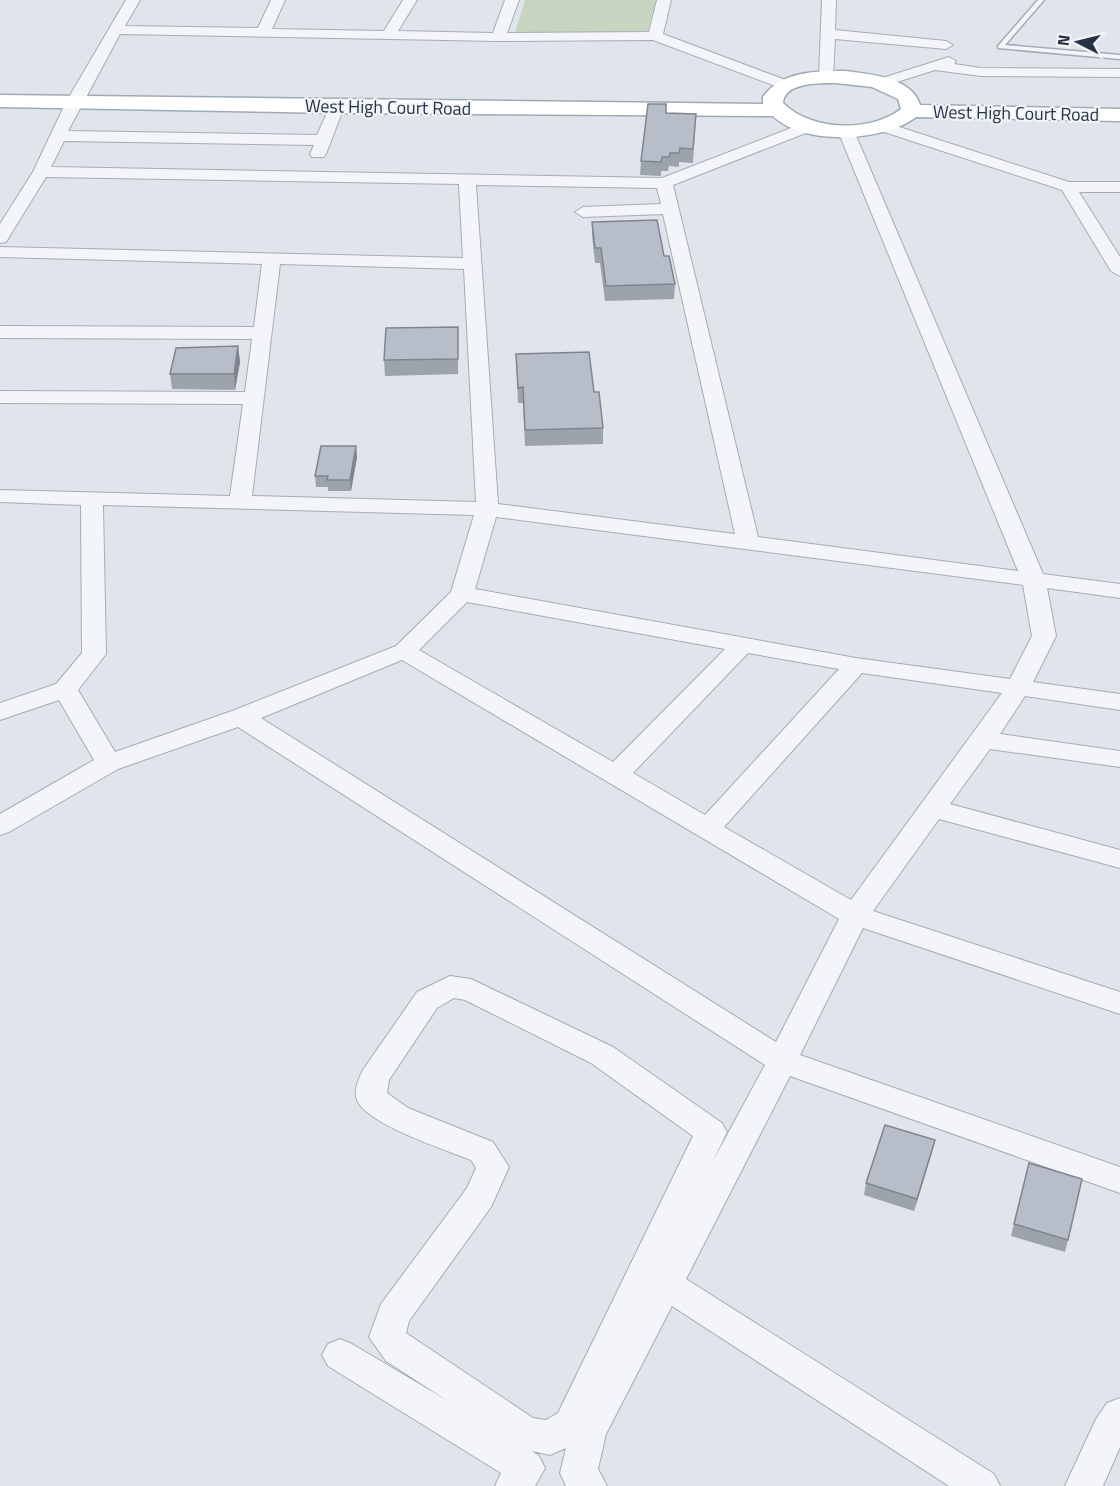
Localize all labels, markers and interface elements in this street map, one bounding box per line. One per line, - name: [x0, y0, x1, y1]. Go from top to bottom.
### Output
- north arrow: [1048, 12, 1108, 72]
- text: N: [1051, 33, 1076, 47]
- street label: West High Court Road: [305, 92, 471, 122]
- street label: West High Court Road: [933, 98, 1099, 128]

